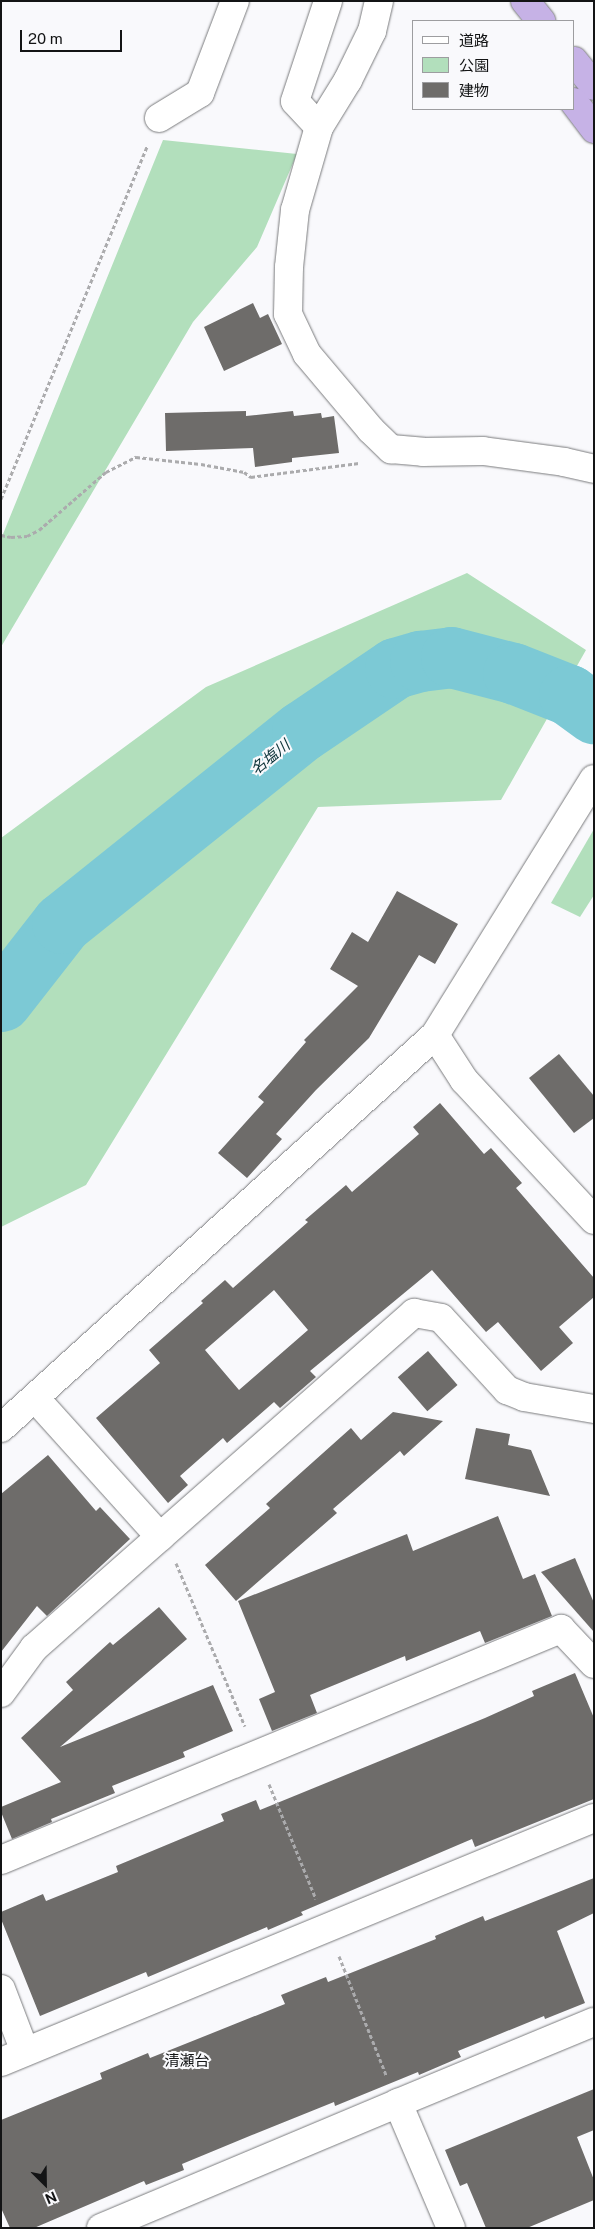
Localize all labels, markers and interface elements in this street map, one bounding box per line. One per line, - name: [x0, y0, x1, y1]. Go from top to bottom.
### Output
- scale bar: [22, 20, 125, 52]
- legend: [412, 20, 575, 110]
- text: 20 m: [28, 30, 63, 47]
- text: 道路: [459, 32, 489, 49]
- text: 公園: [459, 57, 489, 74]
- text: 建物: [459, 82, 489, 99]
- water label: 名塩川: [247, 736, 293, 778]
- district label: 清瀬台: [165, 2052, 209, 2070]
- north arrow: [20, 2159, 70, 2209]
- text: N: [43, 2188, 59, 2207]

